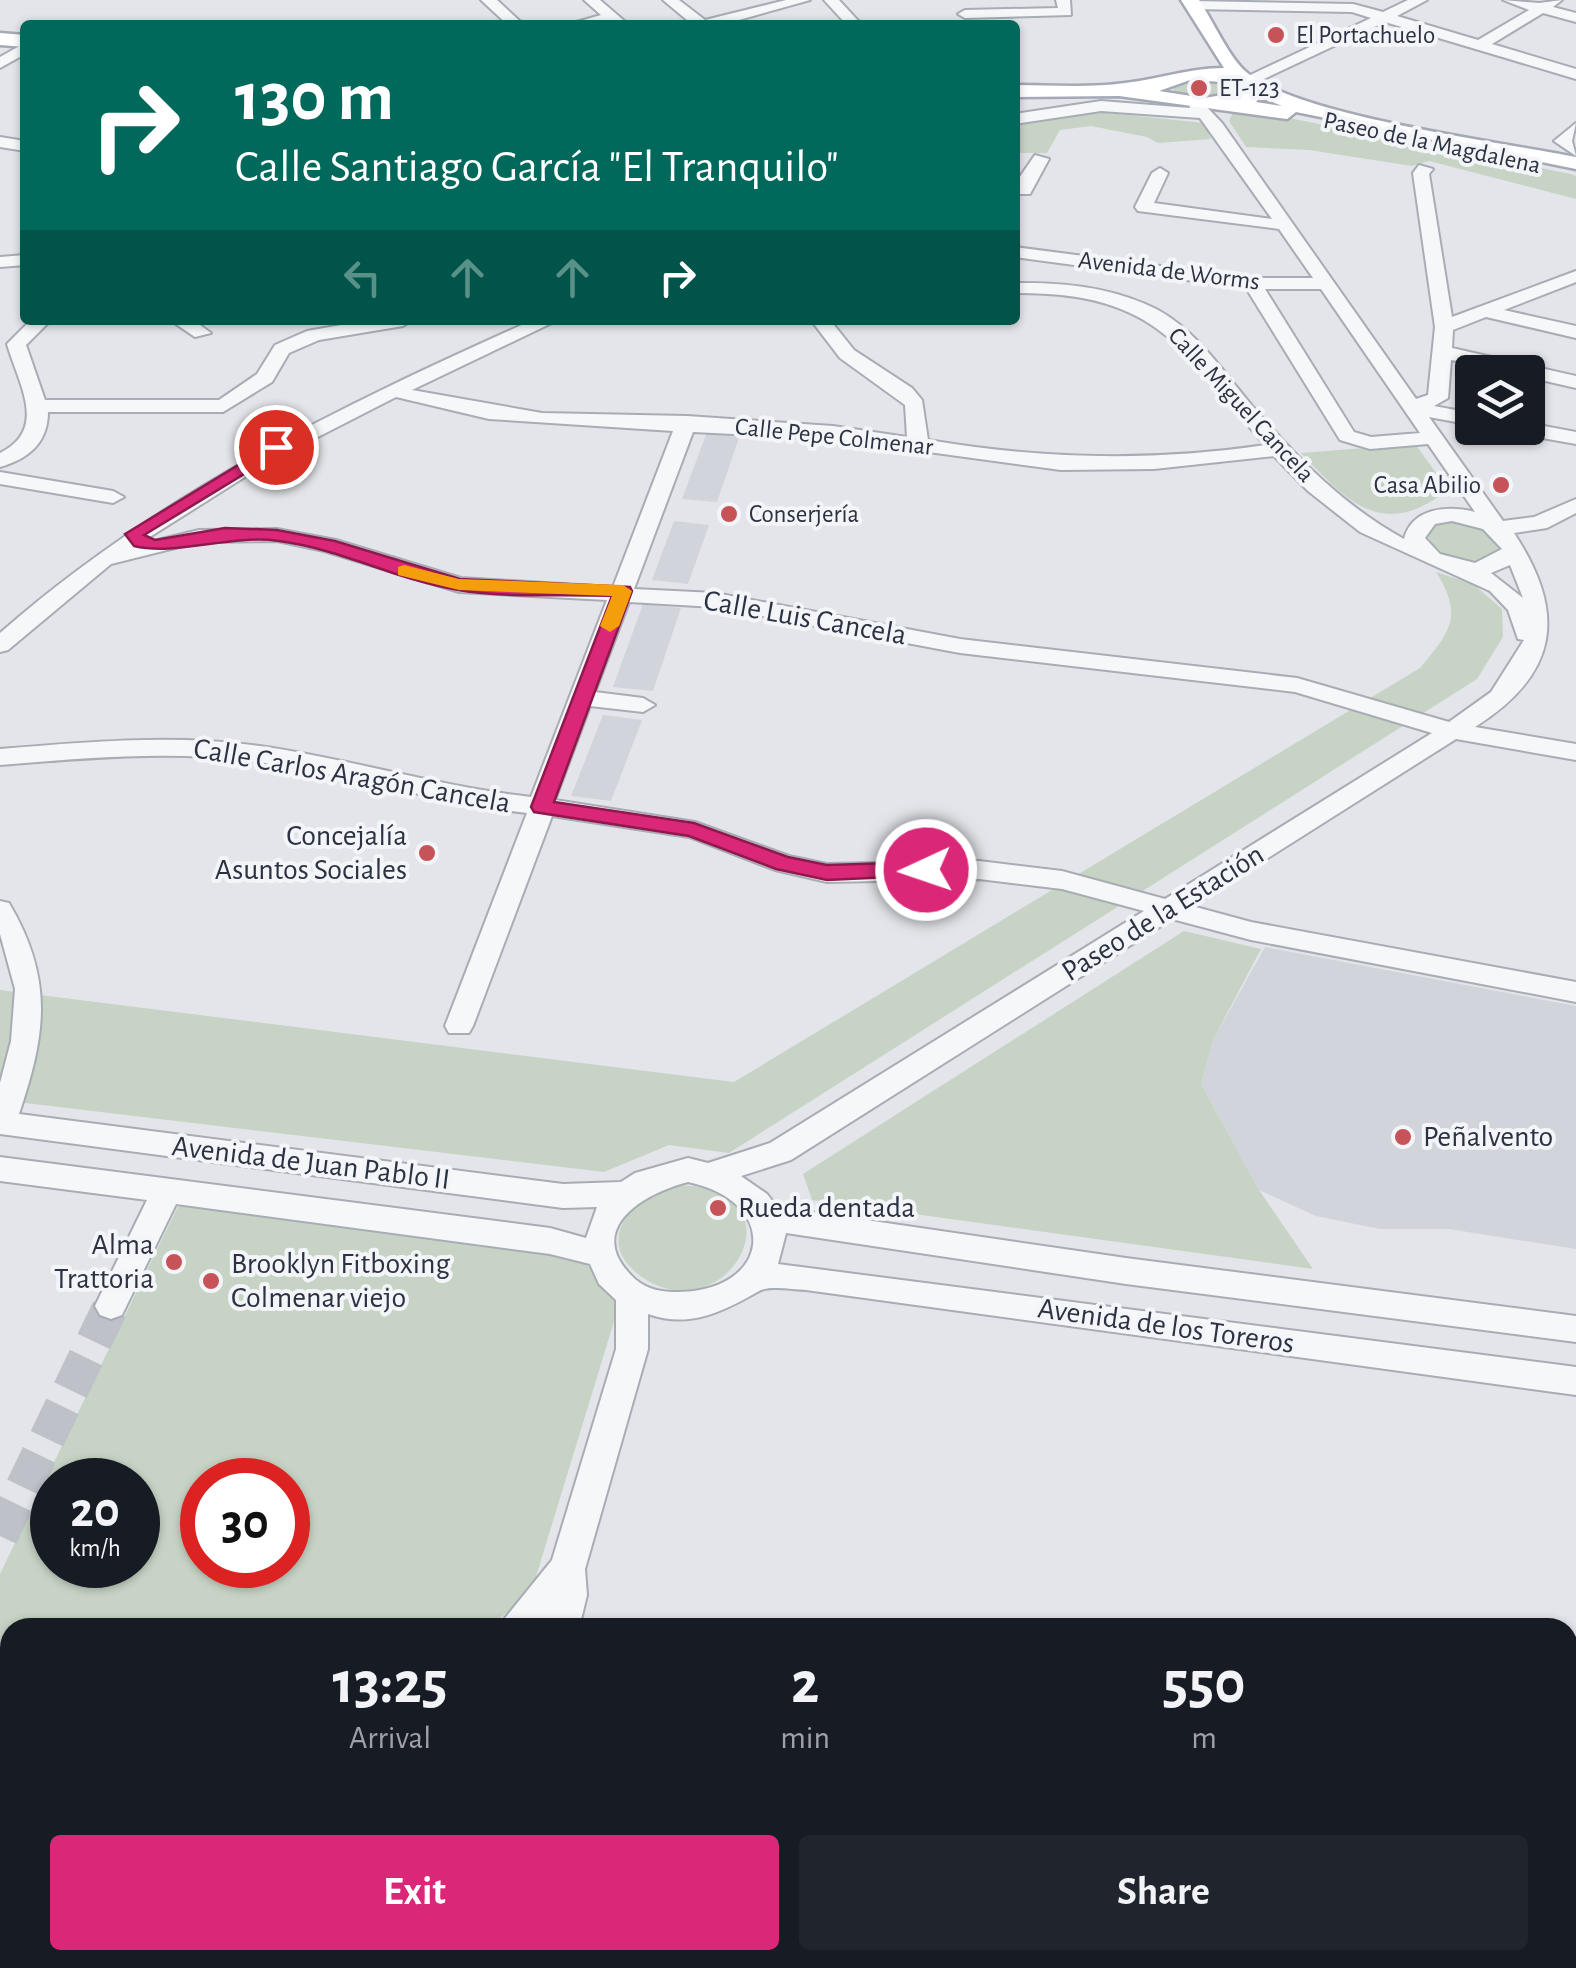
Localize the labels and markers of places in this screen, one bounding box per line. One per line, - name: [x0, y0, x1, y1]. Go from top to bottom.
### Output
- place label: El Portachuelo: [1296, 23, 1435, 48]
- marker: El Portachuelo: [1265, 24, 1287, 46]
- place label: ET-123: [1219, 76, 1280, 101]
- marker: ET-123: [1188, 77, 1210, 99]
- pin: [234, 405, 319, 490]
- place label: Casa Abilio: [1374, 473, 1481, 498]
- marker: Casa Abilio: [1490, 474, 1512, 496]
- place label: Conserjería: [749, 502, 859, 527]
- marker: Conserjería: [718, 503, 740, 525]
- place label: Concejalía Asuntos Sociales: [215, 821, 407, 885]
- marker: Concejalía Asuntos Sociales: [416, 842, 438, 864]
- place label: Peñalvento: [1423, 1122, 1553, 1152]
- marker: Peñalvento: [1392, 1126, 1414, 1148]
- place label: Rueda dentada: [738, 1193, 915, 1223]
- marker: Rueda dentada: [707, 1197, 729, 1219]
- place label: Alma Trattoria: [54, 1230, 154, 1294]
- place label: Brooklyn Fitboxing Colmenar viejo: [231, 1249, 451, 1313]
- marker: Alma Trattoria: [163, 1251, 185, 1273]
- marker: Brooklyn Fitboxing Colmenar viejo: [200, 1270, 222, 1292]

